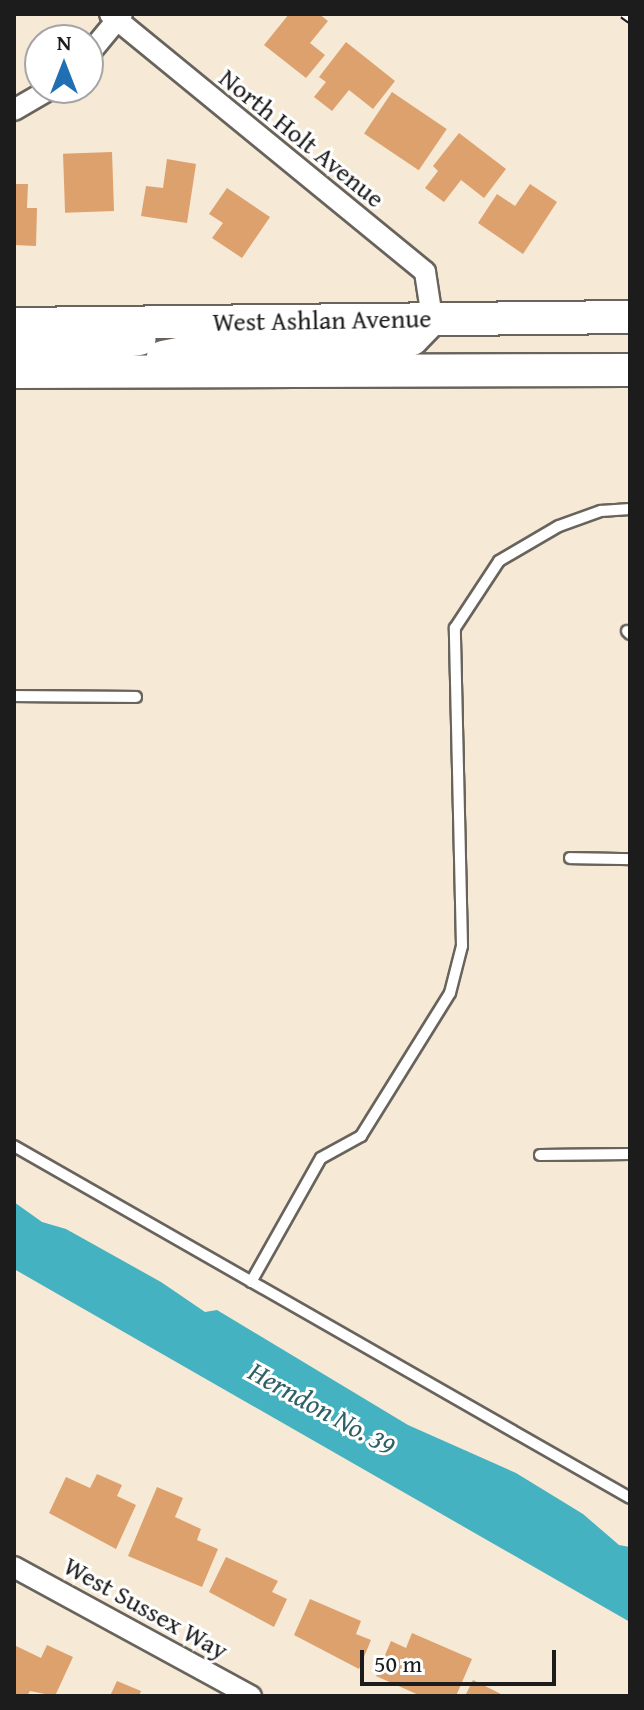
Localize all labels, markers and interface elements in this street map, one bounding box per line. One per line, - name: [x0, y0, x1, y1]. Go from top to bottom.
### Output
- north arrow: [24, 24, 104, 104]
- text: N: [57, 26, 71, 58]
- street label: North Holt Avenue: [213, 62, 391, 214]
- street label: West Ashlan Avenue: [212, 302, 432, 338]
- water label: Herndon No. 39: [243, 1354, 401, 1462]
- street label: West Sussex Way: [58, 1550, 234, 1666]
- scale bar: [364, 1634, 560, 1684]
- text: 50 m: [374, 1646, 422, 1681]

